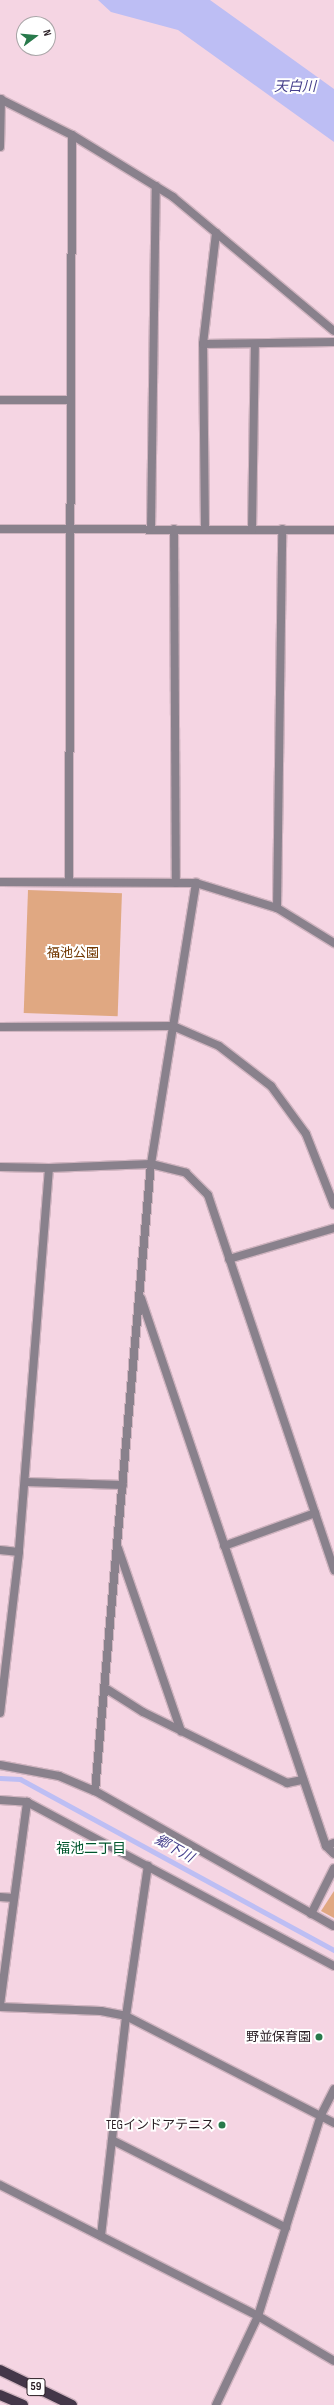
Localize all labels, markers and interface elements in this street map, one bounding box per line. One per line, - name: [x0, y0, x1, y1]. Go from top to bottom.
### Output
- north arrow: [16, 16, 56, 56]
- text: N: [40, 28, 54, 37]
- water label: 天白川: [274, 79, 316, 95]
- park label: 福池公園: [47, 945, 99, 961]
- water label: 郷下川: [152, 1831, 196, 1867]
- district label: 福池二丁目: [56, 1841, 126, 1857]
- place label: 野並保育園: [246, 2029, 311, 2045]
- marker: 野並保育園: [314, 2032, 324, 2042]
- place label: TEGインドアテニス: [106, 2117, 214, 2133]
- marker: TEGインドアテニス: [217, 2120, 227, 2130]
- road number: 59: [26, 2377, 46, 2397]

